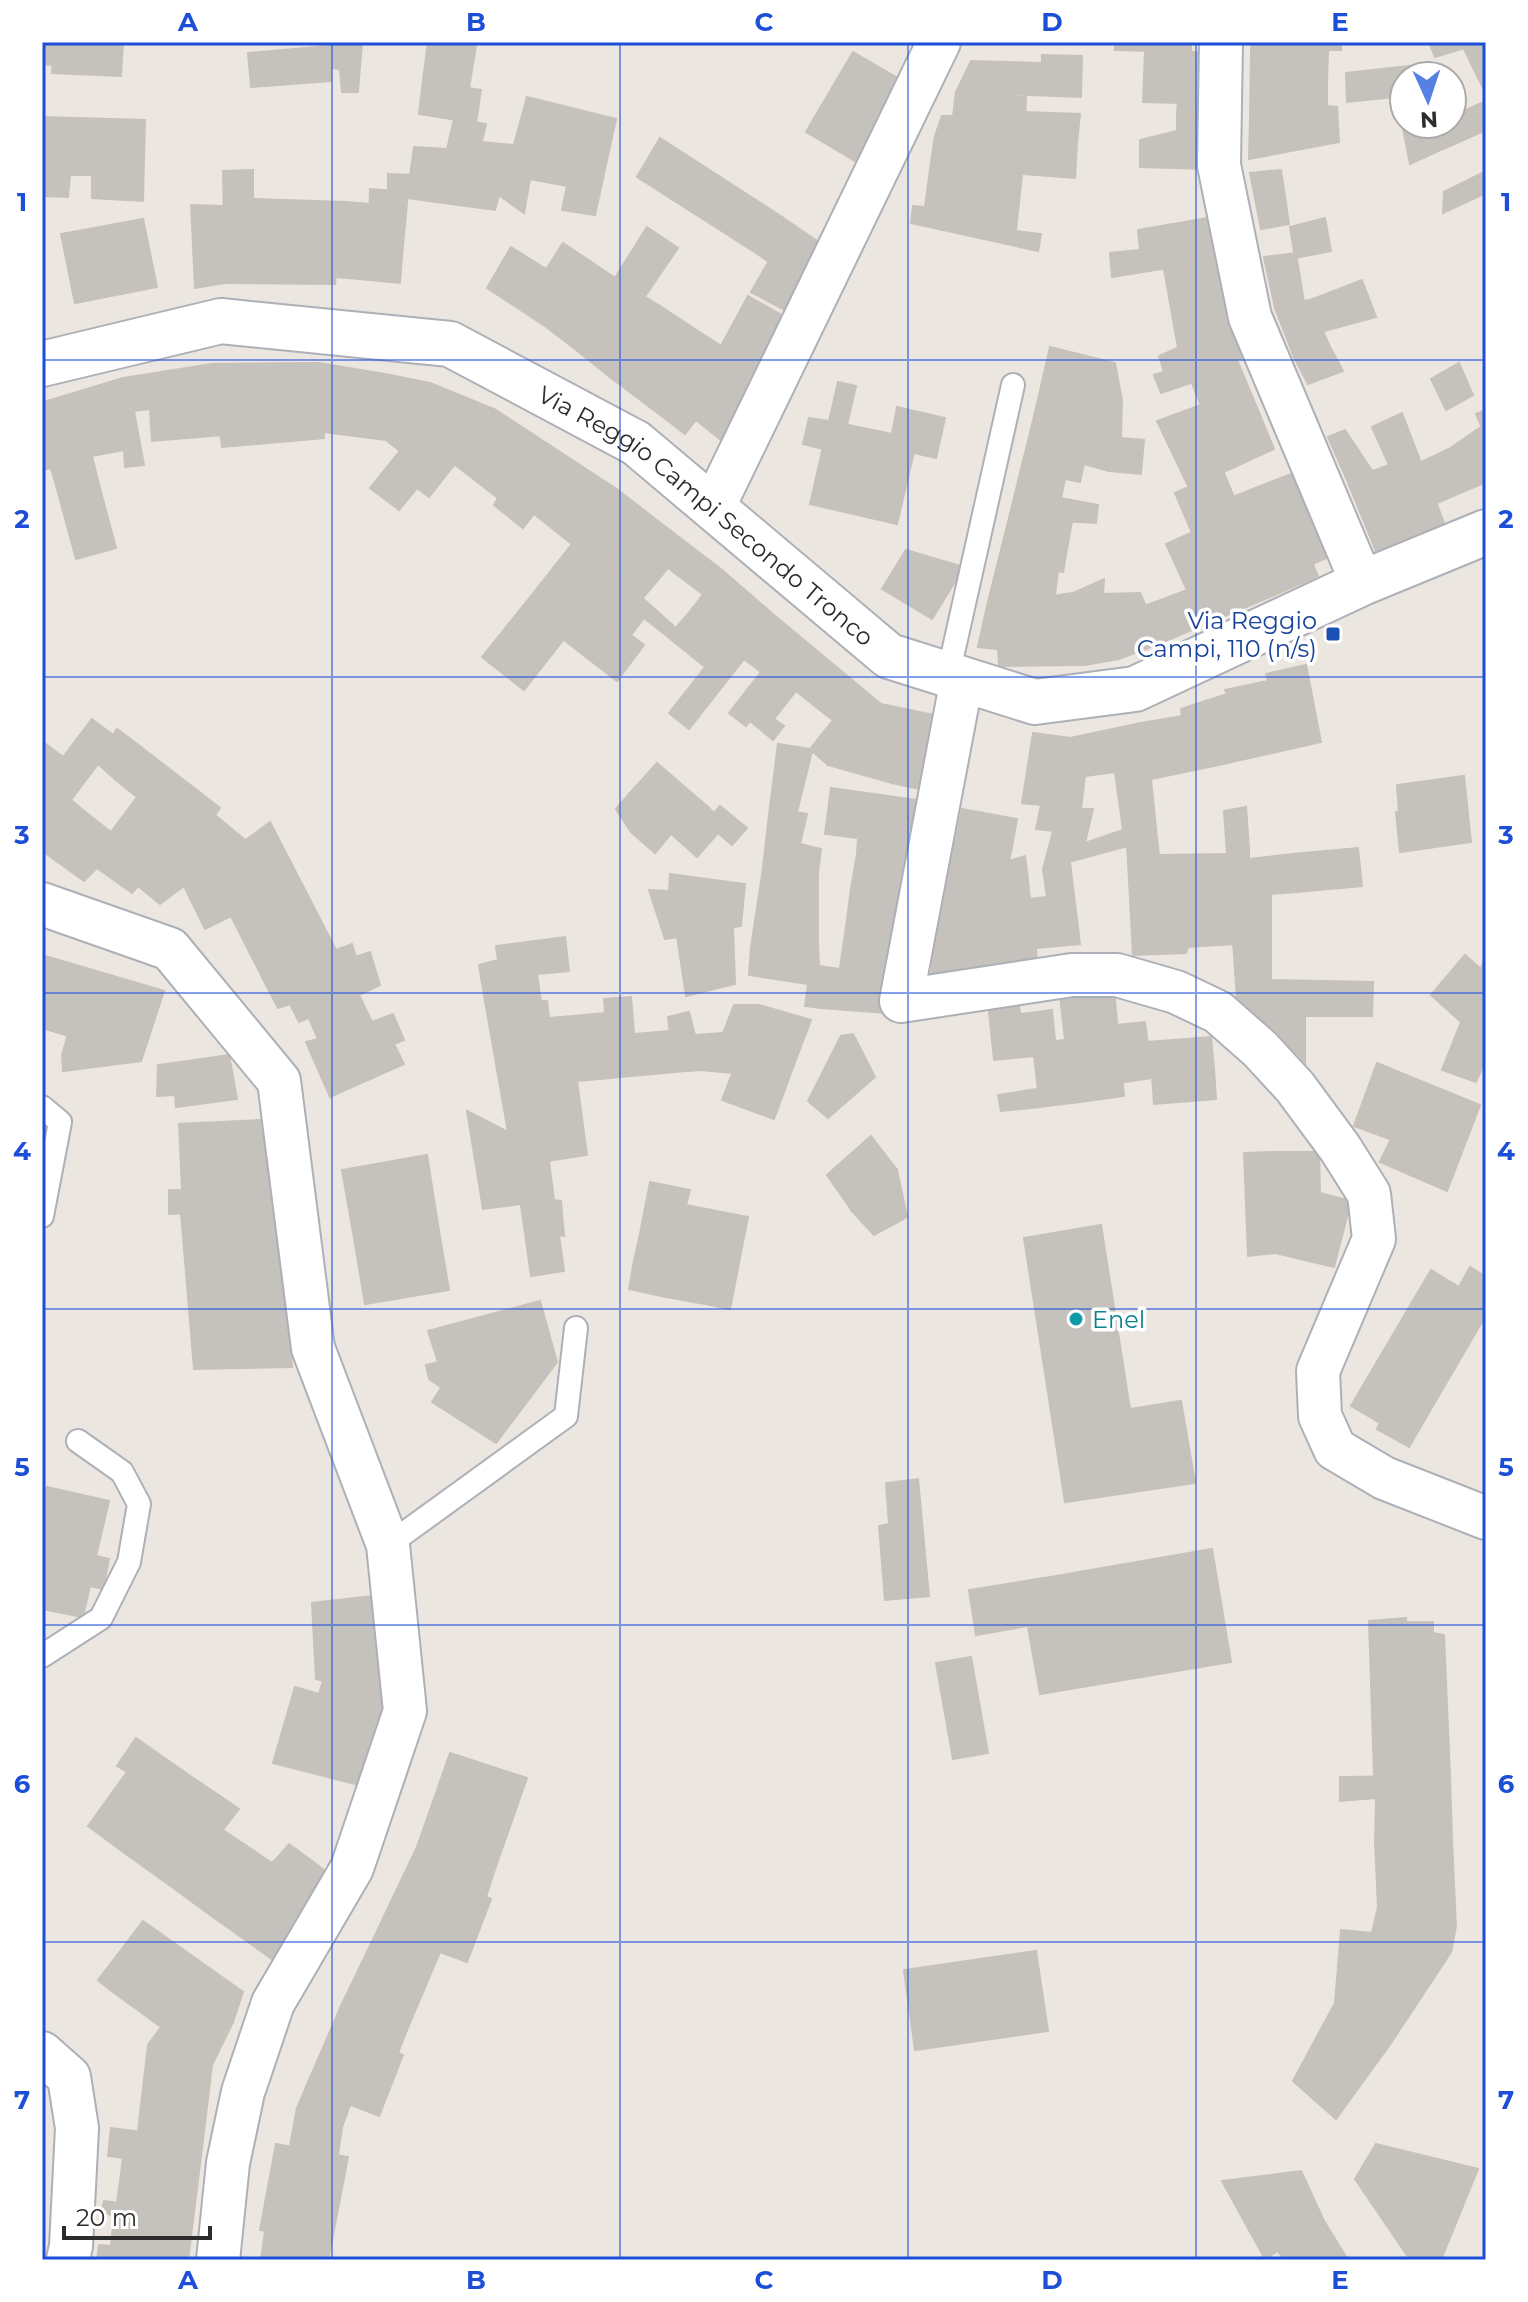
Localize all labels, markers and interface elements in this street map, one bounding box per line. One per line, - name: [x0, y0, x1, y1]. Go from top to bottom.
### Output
- text: A: [177, 6, 199, 38]
- text: B: [466, 6, 486, 38]
- text: C: [755, 6, 774, 38]
- text: D: [1041, 6, 1063, 38]
- text: E: [1331, 6, 1349, 38]
- north arrow: [1388, 60, 1468, 140]
- text: N: [1419, 106, 1439, 133]
- text: 1: [17, 186, 27, 218]
- text: 1: [1501, 186, 1511, 218]
- street label: Via Reggio Campi Secondo Tronco: [533, 379, 880, 652]
- text: 2: [14, 503, 30, 535]
- text: 2: [1498, 503, 1514, 535]
- place label: Via Reggio Campi, 110 (n/s): [1137, 606, 1317, 663]
- marker: Via Reggio Campi, 110 (n/s): [1324, 625, 1342, 643]
- text: 3: [13, 819, 30, 851]
- text: 3: [1497, 819, 1514, 851]
- text: 4: [13, 1135, 31, 1167]
- text: 4: [1497, 1135, 1515, 1167]
- place label: Enel: [1092, 1305, 1145, 1334]
- marker: Enel: [1067, 1310, 1085, 1328]
- text: 5: [14, 1451, 30, 1483]
- text: 5: [1498, 1451, 1514, 1483]
- text: 6: [14, 1768, 31, 1800]
- text: 6: [1498, 1768, 1515, 1800]
- text: 7: [14, 2084, 30, 2116]
- text: 7: [1498, 2084, 1514, 2116]
- scale bar: [64, 2190, 210, 2240]
- text: 20 m: [76, 2203, 137, 2232]
- text: A: [177, 2264, 199, 2296]
- text: B: [466, 2264, 486, 2296]
- text: C: [755, 2264, 774, 2296]
- text: D: [1041, 2264, 1063, 2296]
- text: E: [1331, 2264, 1349, 2296]

